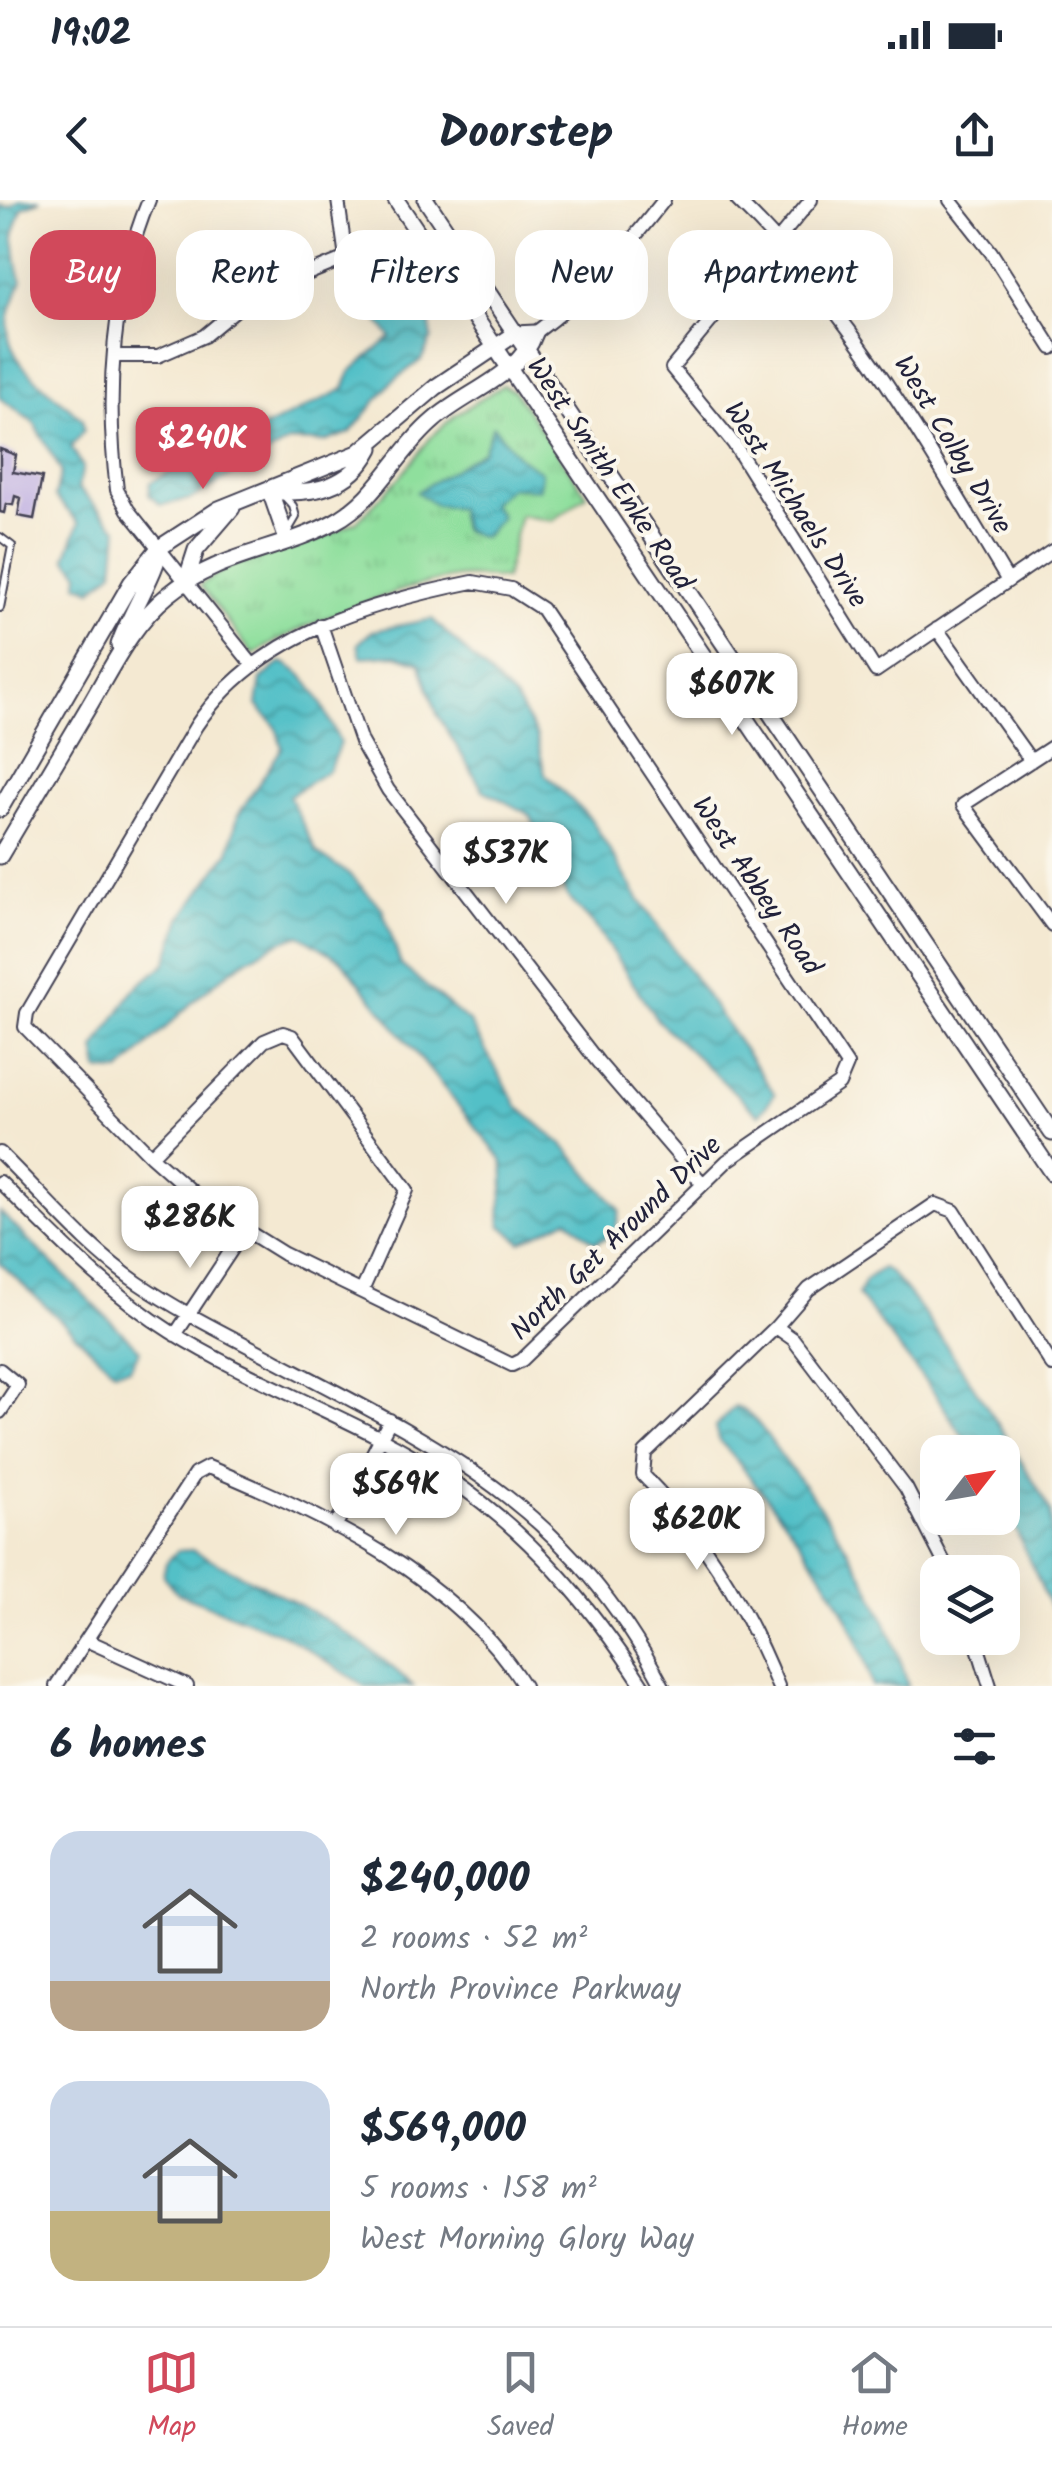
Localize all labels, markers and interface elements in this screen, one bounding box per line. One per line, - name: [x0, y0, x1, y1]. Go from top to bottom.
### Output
- text: 19:02: [50, 5, 132, 65]
- text: Doorstep: [439, 99, 613, 171]
- icon: back: [50, 108, 105, 163]
- icon: share: [947, 108, 1002, 163]
- chip: Buy: [30, 230, 156, 320]
- chip: Rent: [176, 230, 314, 320]
- chip: Filters: [334, 230, 495, 320]
- chip: New: [515, 230, 648, 320]
- chip: Apartment: [668, 230, 893, 320]
- street label: West Colby Drive: [880, 347, 1023, 544]
- street label: West Smith Enke Road: [514, 348, 705, 601]
- street label: West Michaels Drive: [711, 393, 879, 618]
- pin: $240K: [133, 407, 273, 492]
- text: $240K: [158, 414, 248, 465]
- pin: $607K: [662, 653, 802, 738]
- text: $607K: [688, 660, 776, 711]
- street label: West Abbey Road: [679, 788, 833, 986]
- pin: $537K: [436, 822, 576, 907]
- text: $537K: [462, 829, 550, 880]
- street label: North Get Around Drive: [500, 1125, 734, 1352]
- pin: $286K: [120, 1186, 260, 1271]
- text: $286K: [143, 1193, 237, 1244]
- north arrow: [920, 1435, 1020, 1535]
- map controls: [920, 1435, 1020, 1655]
- pin: $569K: [326, 1453, 466, 1538]
- text: $569K: [352, 1460, 440, 1511]
- pin: $620K: [627, 1488, 767, 1573]
- text: $620K: [652, 1495, 742, 1546]
- button: layers: [920, 1555, 1020, 1655]
- text: 6 homes: [50, 1713, 206, 1780]
- icon: filters: [947, 1719, 1002, 1774]
- text: $240,000: [360, 1847, 529, 1914]
- icon: home: [130, 1871, 250, 1991]
- text: 2 rooms · 52 m²: [360, 1914, 587, 1965]
- text: North Province Parkway: [360, 1965, 681, 2016]
- text: $569,000: [360, 2097, 526, 2164]
- icon: home: [130, 2121, 250, 2241]
- text: 5 rooms · 158 m²: [360, 2164, 597, 2215]
- text: West Morning Glory Way: [360, 2215, 694, 2266]
- tab: Map: [144, 2345, 199, 2450]
- tab: Saved: [487, 2345, 554, 2450]
- tab: Home: [842, 2345, 908, 2450]

